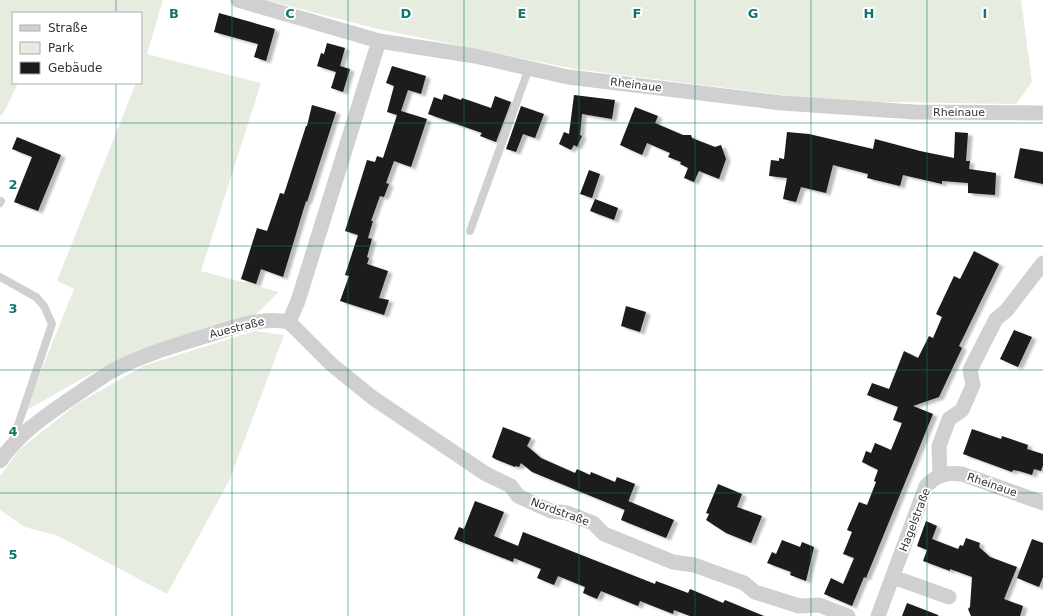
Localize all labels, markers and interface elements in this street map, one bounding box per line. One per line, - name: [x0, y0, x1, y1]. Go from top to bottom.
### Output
- text: B: [169, 6, 179, 21]
- text: C: [285, 6, 295, 21]
- text: D: [401, 6, 412, 21]
- text: E: [518, 6, 526, 21]
- text: F: [633, 6, 641, 21]
- text: G: [748, 6, 758, 21]
- text: H: [864, 6, 874, 21]
- text: I: [983, 6, 987, 21]
- legend: [12, 12, 142, 84]
- text: Straße: [48, 21, 88, 35]
- text: Park: [48, 41, 74, 55]
- text: Gebäude: [48, 61, 102, 75]
- street label: Rheinaue: [609, 75, 663, 95]
- street label: Rheinaue: [933, 106, 985, 119]
- text: 2: [8, 177, 18, 192]
- text: 3: [8, 301, 18, 316]
- street label: Auestraße: [208, 315, 266, 341]
- text: 4: [8, 424, 18, 439]
- street label: Rheinaue: [965, 470, 1019, 500]
- street label: Hagelstraße: [897, 486, 933, 554]
- street label: Nordstraße: [529, 495, 591, 529]
- text: 5: [8, 547, 18, 562]

